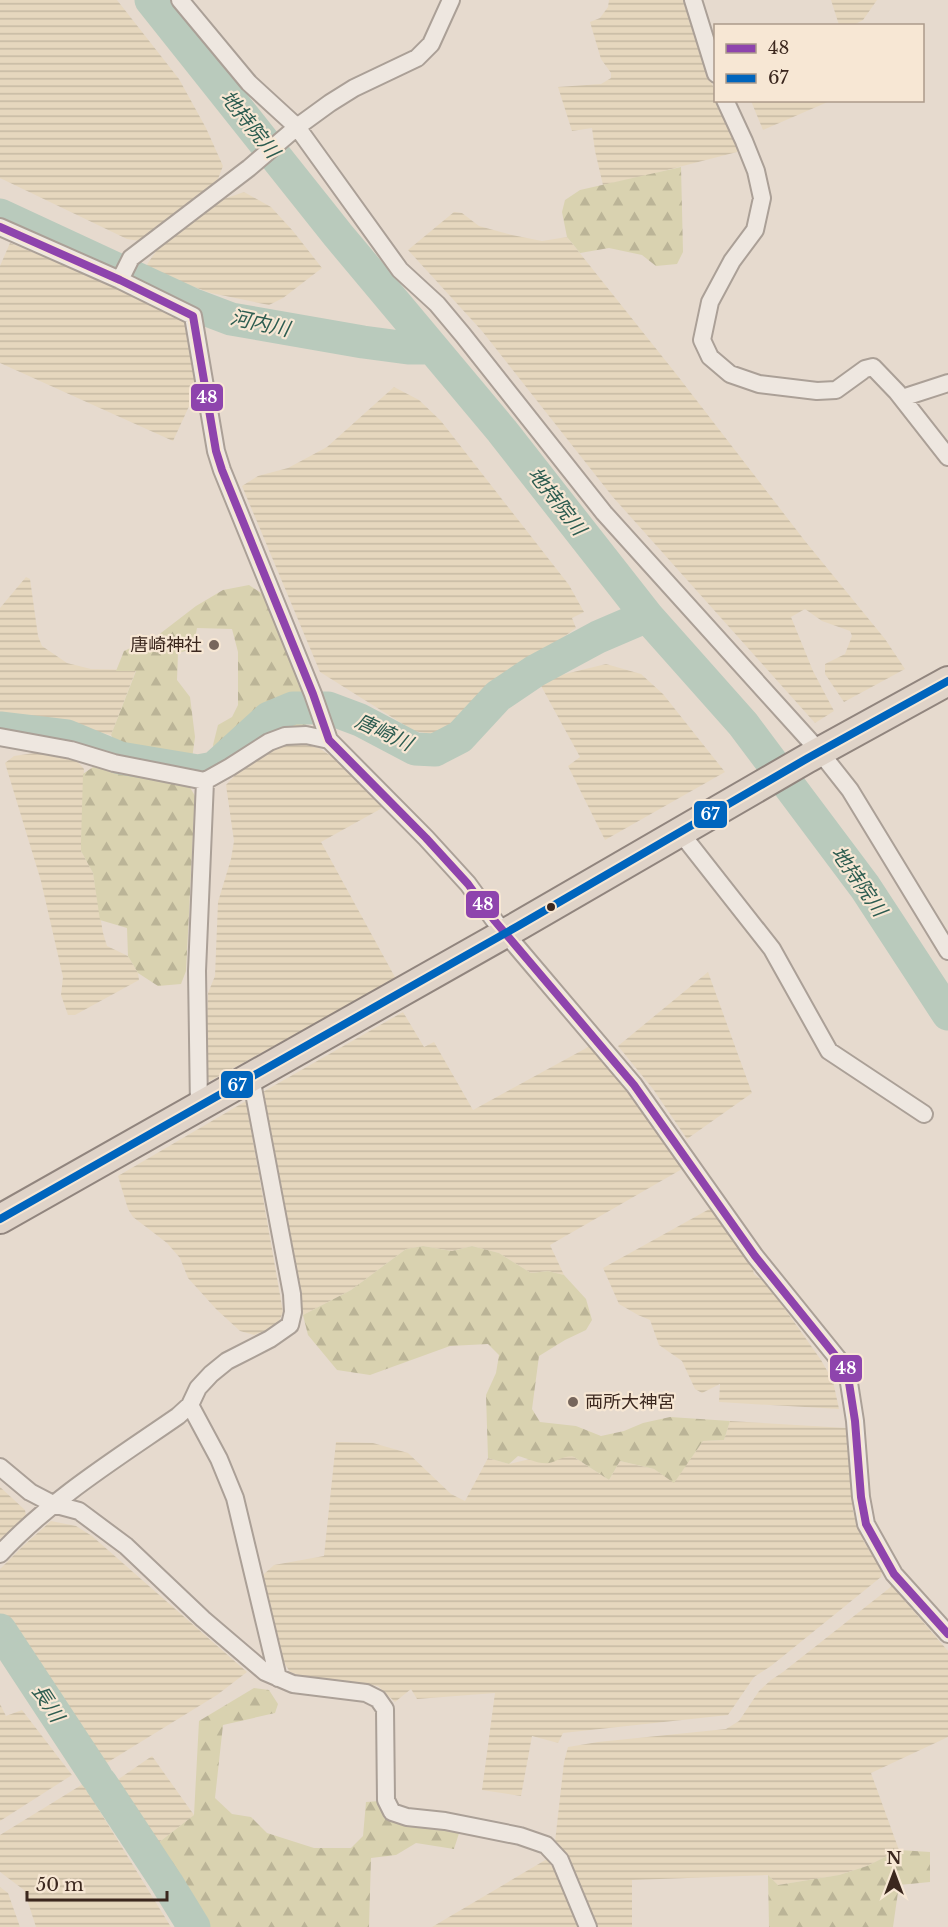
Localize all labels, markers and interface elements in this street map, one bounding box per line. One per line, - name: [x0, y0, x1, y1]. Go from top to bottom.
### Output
- legend: [714, 24, 924, 102]
- text: 48: [768, 37, 789, 59]
- text: 67: [768, 67, 790, 89]
- water label: 地持院川: [216, 85, 286, 164]
- water label: 河内川: [228, 305, 294, 341]
- line badge: 48: [190, 383, 224, 412]
- text: 48: [197, 387, 217, 407]
- water label: 地持院川: [523, 462, 592, 541]
- place label: 唐崎神社: [130, 634, 202, 656]
- marker: 唐崎神社: [207, 638, 221, 652]
- water label: 唐崎川: [352, 708, 418, 756]
- line badge: 67: [693, 800, 728, 829]
- text: 67: [700, 804, 720, 824]
- water label: 地持院川: [826, 841, 893, 922]
- line badge: 48: [465, 890, 500, 919]
- text: 48: [473, 894, 493, 914]
- unlabelled marker: [545, 901, 557, 913]
- line badge: 67: [220, 1070, 254, 1099]
- text: 67: [227, 1075, 247, 1095]
- line badge: 48: [829, 1354, 863, 1383]
- text: 48: [836, 1358, 856, 1378]
- place label: 両所大神宮: [585, 1391, 675, 1413]
- marker: 両所大神宮: [566, 1395, 580, 1409]
- water label: 長川: [27, 1680, 70, 1728]
- north arrow: [864, 1843, 924, 1903]
- text: N: [886, 1848, 902, 1868]
- scale bar: [27, 1864, 166, 1902]
- text: 50 m: [36, 1874, 84, 1896]

